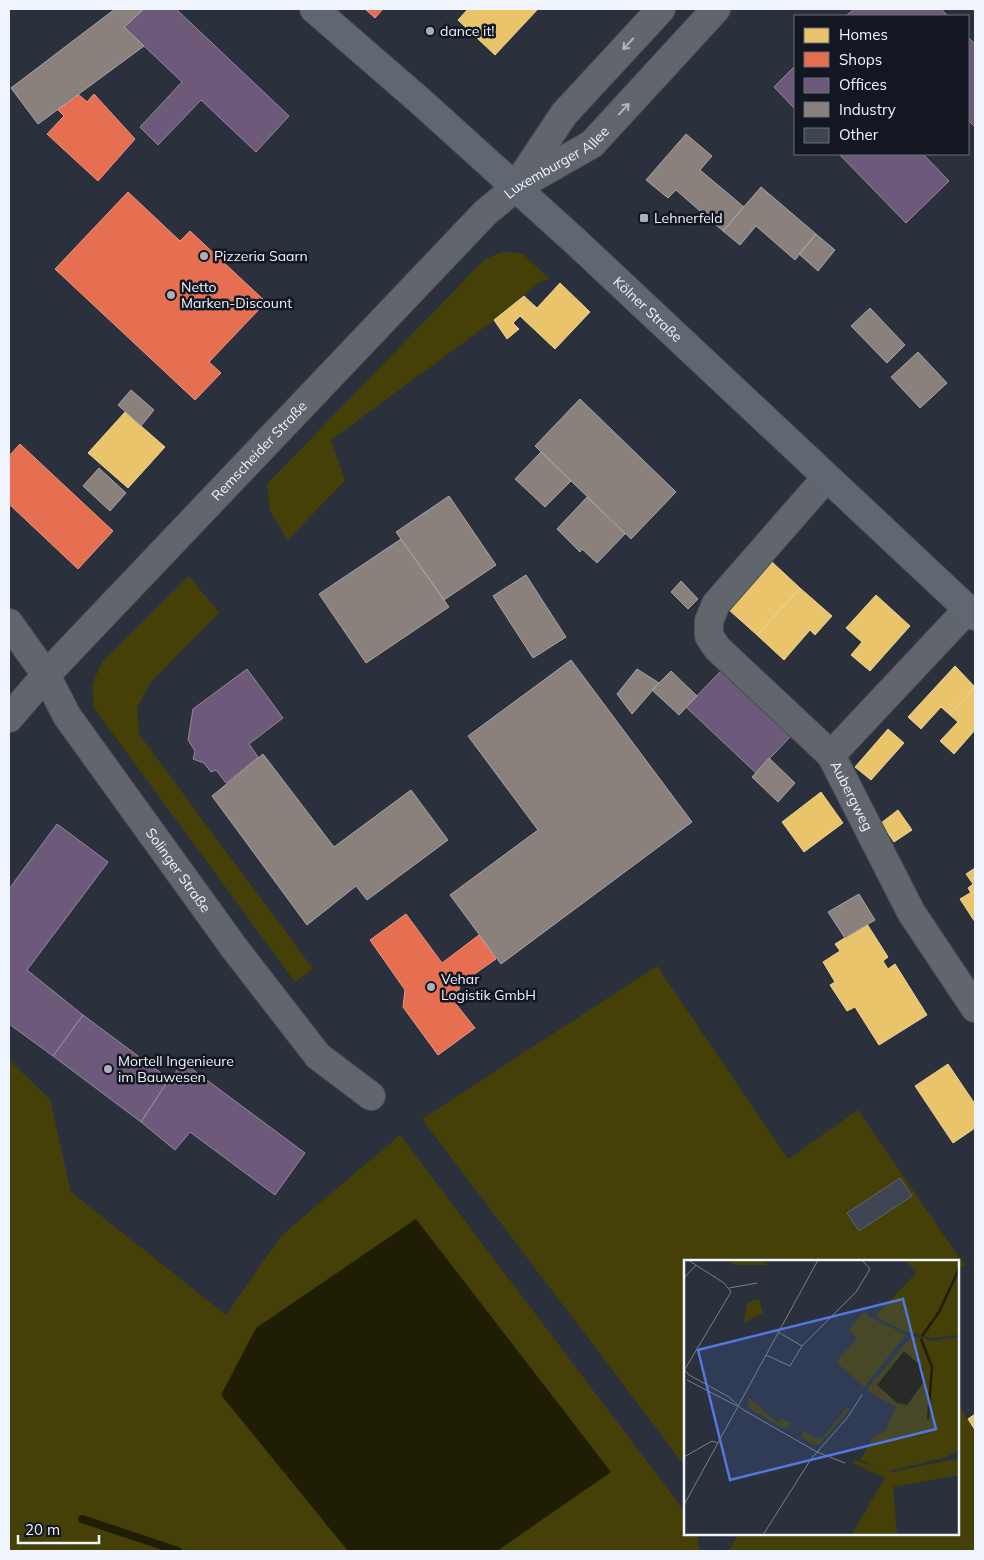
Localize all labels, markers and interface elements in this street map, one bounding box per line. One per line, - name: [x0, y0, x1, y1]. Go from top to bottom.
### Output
- legend: [794, 15, 969, 155]
- place label: dance it!: [440, 22, 495, 40]
- marker: dance it!: [424, 25, 436, 37]
- text: Homes: [839, 25, 888, 44]
- one-way arrow: [622, 38, 634, 51]
- text: Shops: [839, 50, 882, 69]
- text: Offices: [839, 75, 887, 94]
- text: Industry: [839, 100, 896, 119]
- one-way arrow: [618, 103, 630, 116]
- street label: Luxemburger Allee: [500, 123, 613, 202]
- text: Other: [839, 125, 879, 144]
- place label: Lehnerfeld: [654, 209, 723, 227]
- marker: Lehnerfeld: [638, 212, 650, 224]
- place label: Pizzeria Saarn: [214, 247, 308, 265]
- marker: Pizzeria Saarn: [198, 250, 210, 262]
- street label: Kölner Straße: [609, 273, 686, 346]
- place label: Netto Marken-Discount: [181, 278, 292, 312]
- marker: Netto Marken-Discount: [165, 289, 177, 301]
- street label: Remscheider Straße: [207, 397, 311, 504]
- street label: Aubergweg: [827, 758, 877, 834]
- street label: Solinger Straße: [142, 824, 215, 916]
- place label: Vehar Logistik GmbH: [441, 970, 536, 1004]
- marker: Vehar Logistik GmbH: [425, 981, 437, 993]
- place label: Mortell Ingenieure im Bauwesen: [118, 1052, 234, 1086]
- marker: Mortell Ingenieure im Bauwesen: [102, 1063, 114, 1075]
- inset map: [684, 1260, 959, 1535]
- scale bar: [18, 1512, 99, 1544]
- text: 20 m: [25, 1520, 60, 1539]

